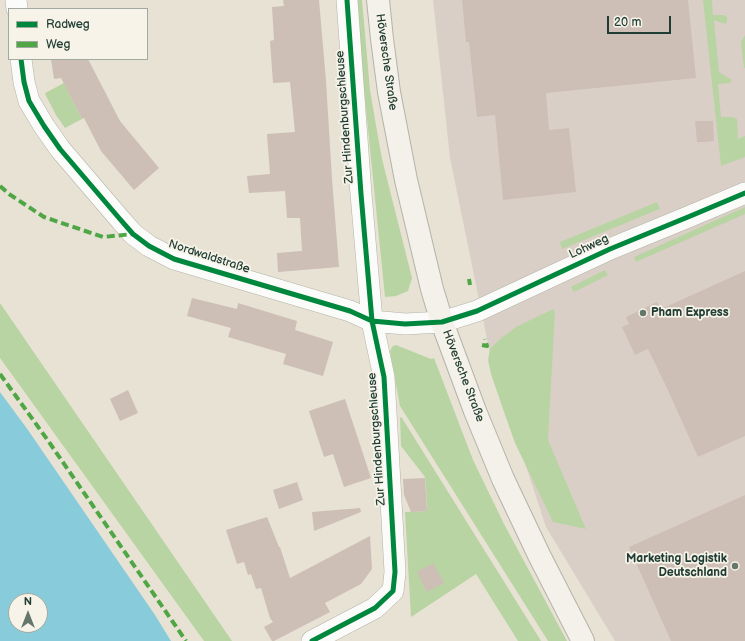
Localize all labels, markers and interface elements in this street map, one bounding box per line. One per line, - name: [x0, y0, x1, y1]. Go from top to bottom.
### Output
- legend: [8, 8, 148, 60]
- scale bar: [609, 8, 673, 34]
- street label: Höversche Straße: [372, 13, 400, 111]
- text: 20 m: [614, 15, 641, 30]
- text: Radweg: [46, 17, 90, 32]
- text: Weg: [46, 37, 70, 52]
- street label: Zur Hindenburgschleuse: [333, 50, 357, 184]
- street label: Lohweg: [567, 232, 611, 262]
- street label: Nordwaldstraße: [166, 237, 252, 277]
- place label: Pham Express: [651, 306, 729, 320]
- marker: Pham Express: [638, 308, 648, 318]
- street label: Höversche Straße: [439, 328, 487, 424]
- street label: Zur Hindenburgschleuse: [365, 372, 389, 506]
- place label: Marketing Logistik Deutschland: [626, 552, 727, 580]
- marker: Marketing Logistik Deutschland: [730, 561, 740, 571]
- north arrow: [8, 593, 48, 633]
- text: N: [24, 595, 32, 608]

